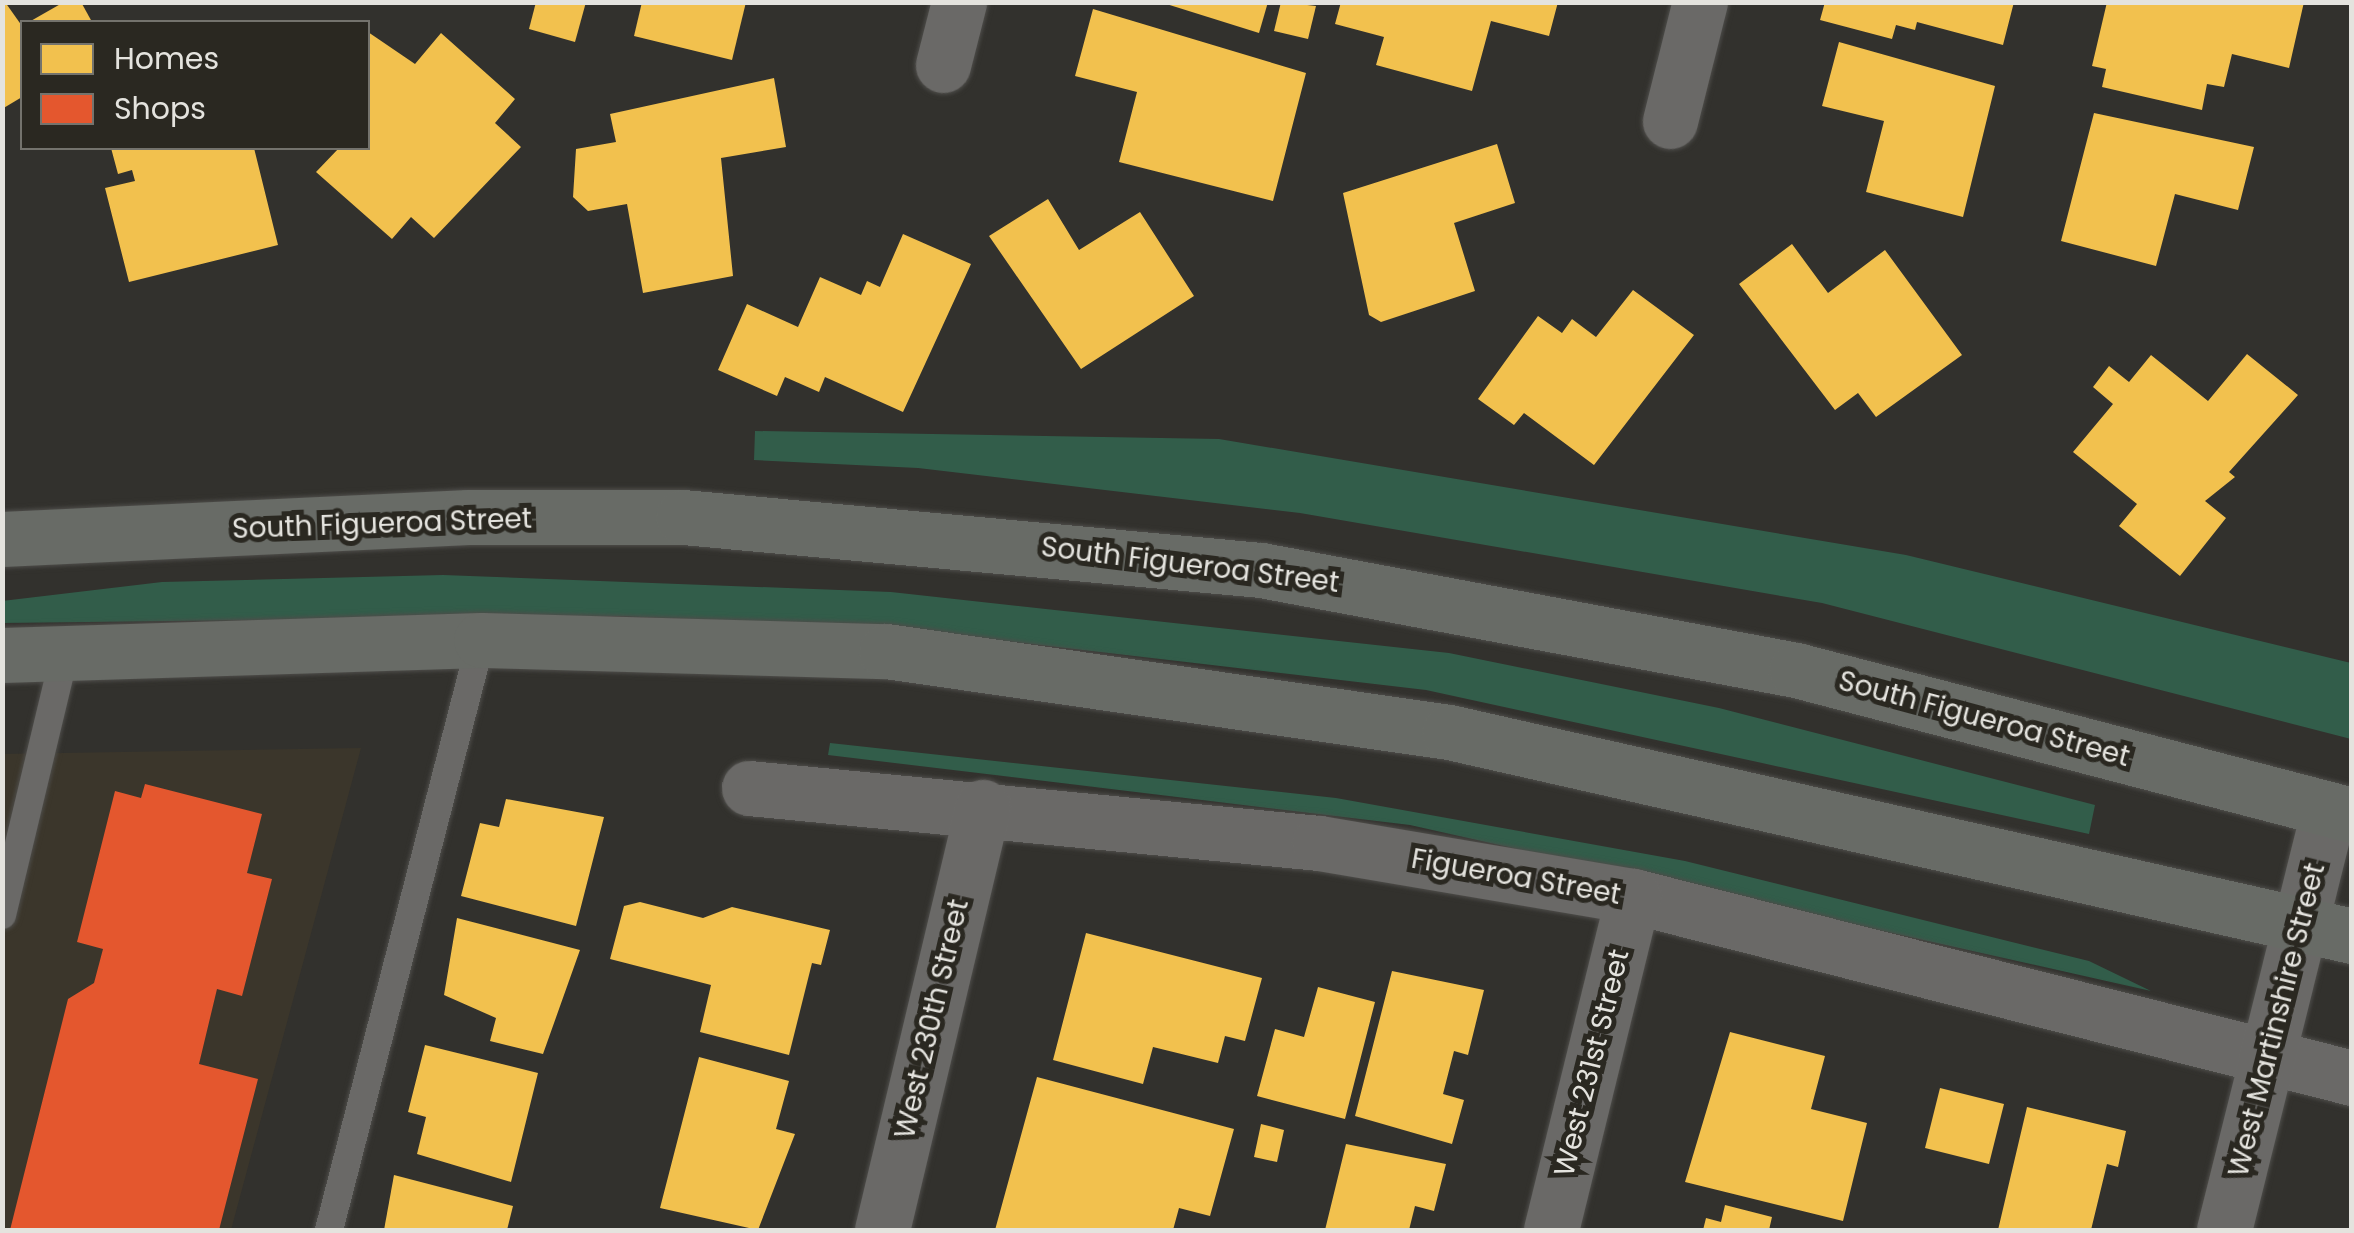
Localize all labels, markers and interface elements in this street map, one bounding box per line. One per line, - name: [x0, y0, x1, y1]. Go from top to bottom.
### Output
- legend: [20, 20, 370, 150]
- text: Homes: [114, 37, 219, 80]
- text: Shops: [114, 87, 206, 130]
- street label: South Figueroa Street: [232, 502, 532, 546]
- street label: South Figueroa Street: [1039, 530, 1341, 600]
- street label: South Figueroa Street: [1835, 664, 2133, 774]
- street label: Figueroa Street: [1409, 842, 1623, 912]
- street label: West Martinshire Street: [2222, 860, 2332, 1180]
- street label: West 230th Street: [888, 896, 976, 1142]
- street label: West 231st Street: [1548, 946, 1636, 1180]

